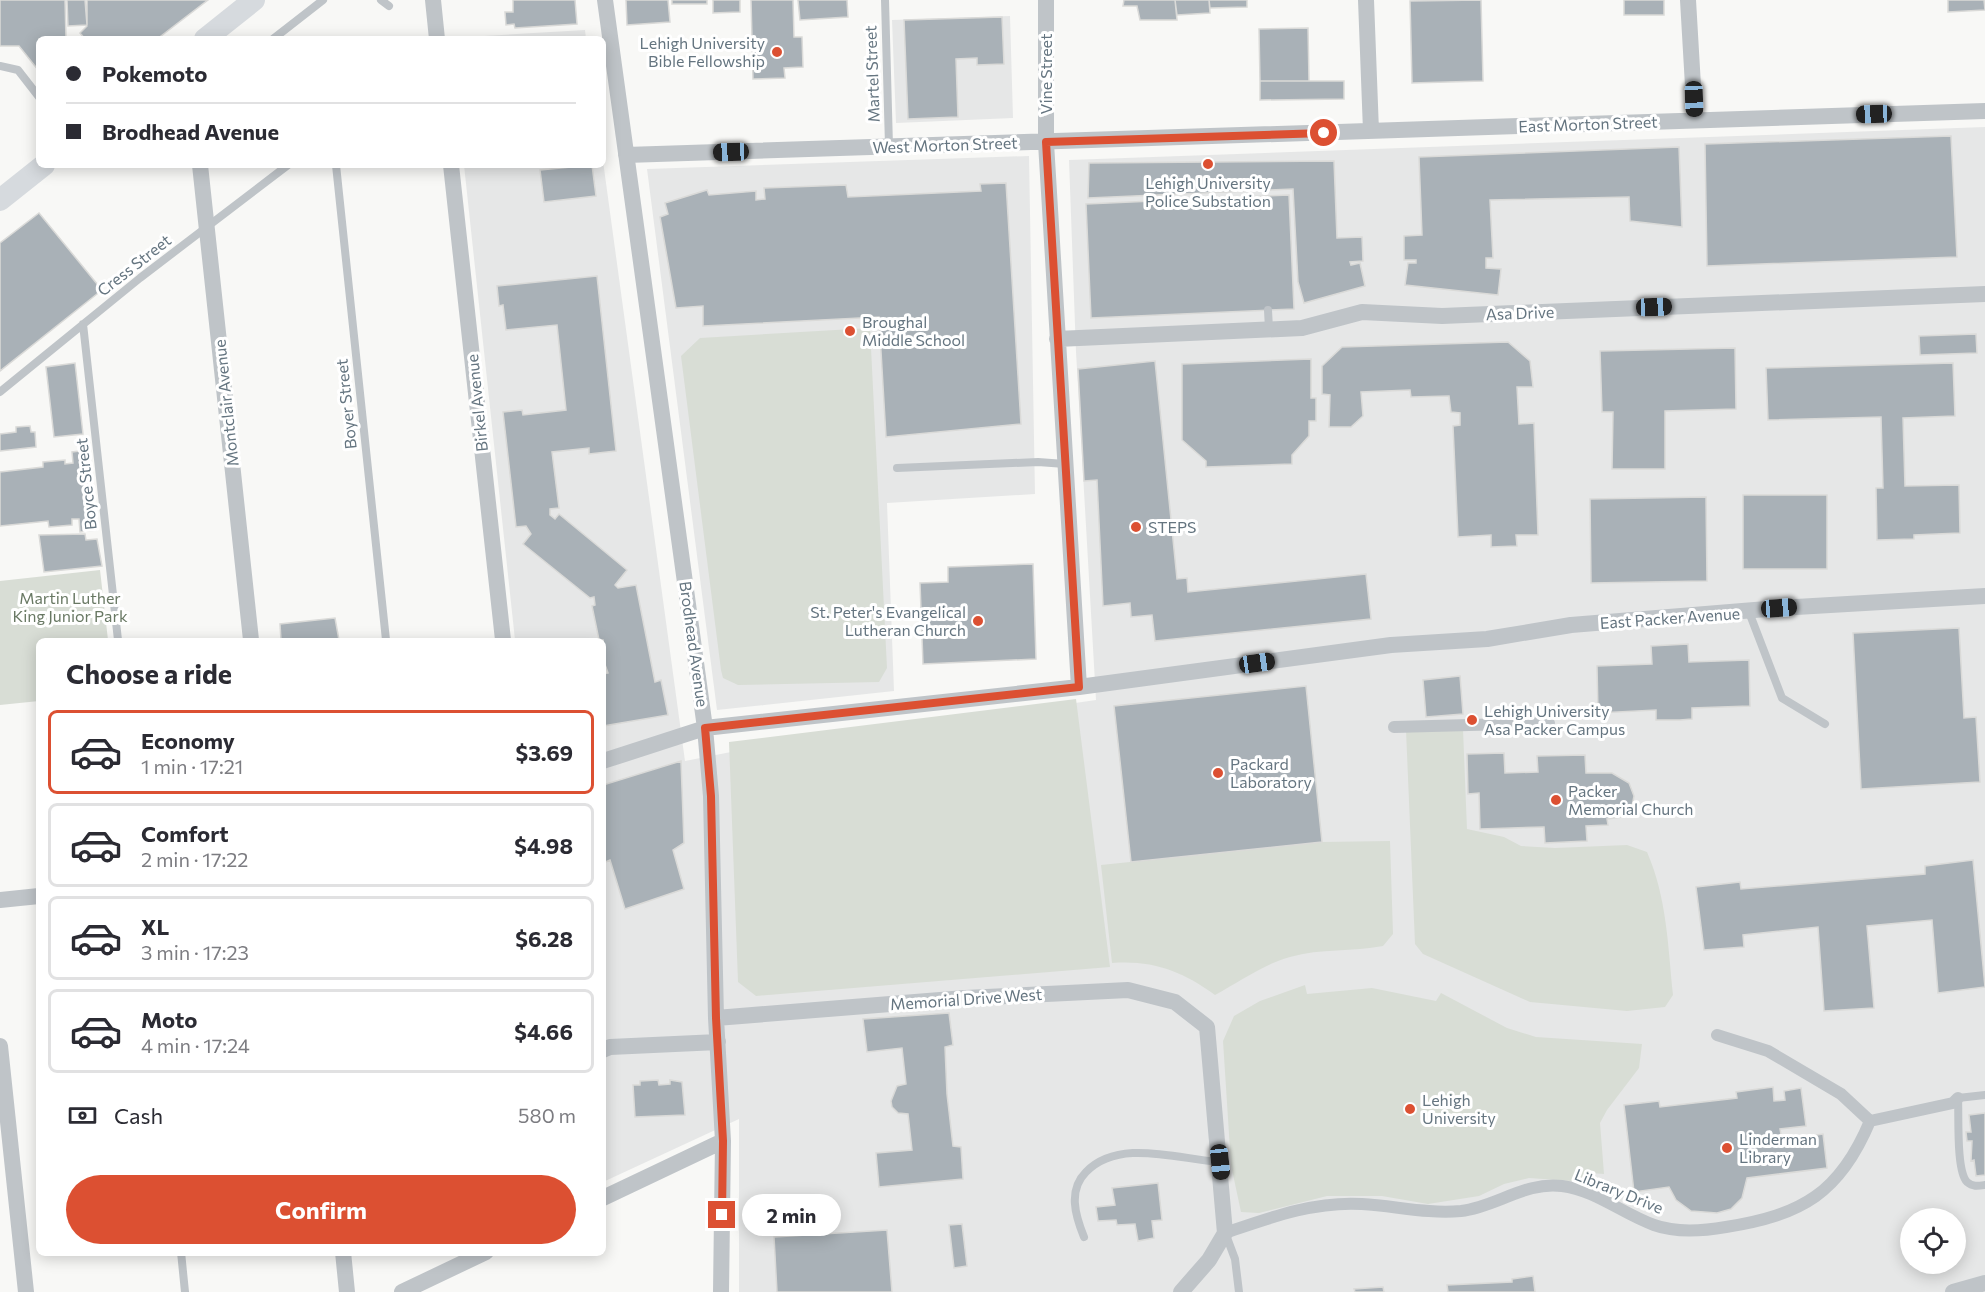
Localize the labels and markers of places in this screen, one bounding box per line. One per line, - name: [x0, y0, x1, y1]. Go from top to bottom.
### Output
- place label: Lehigh University Bible Fellowship: [640, 33, 765, 70]
- marker: Lehigh University Bible Fellowship: [770, 45, 784, 59]
- marker: Lehigh University Police Substation: [1201, 157, 1215, 171]
- place label: Lehigh University Police Substation: [1145, 173, 1271, 210]
- place label: Broughal Middle School: [862, 312, 965, 349]
- marker: Broughal Middle School: [843, 324, 857, 338]
- place label: STEPS: [1148, 517, 1196, 536]
- marker: STEPS: [1129, 520, 1143, 534]
- place label: St. Peter's Evangelical Lutheran Church: [810, 602, 966, 639]
- marker: St. Peter's Evangelical Lutheran Church: [971, 614, 985, 628]
- place label: Lehigh University Asa Packer Campus: [1484, 701, 1625, 738]
- marker: Lehigh University Asa Packer Campus: [1465, 713, 1479, 727]
- place label: Packard Laboratory: [1230, 754, 1312, 791]
- marker: Packard Laboratory: [1211, 766, 1225, 780]
- place label: Packer Memorial Church: [1568, 781, 1694, 818]
- marker: Packer Memorial Church: [1549, 793, 1563, 807]
- place label: Lehigh University: [1422, 1090, 1496, 1127]
- marker: Lehigh University: [1403, 1102, 1417, 1116]
- place label: Linderman Library: [1739, 1129, 1817, 1166]
- marker: Linderman Library: [1720, 1141, 1734, 1155]

